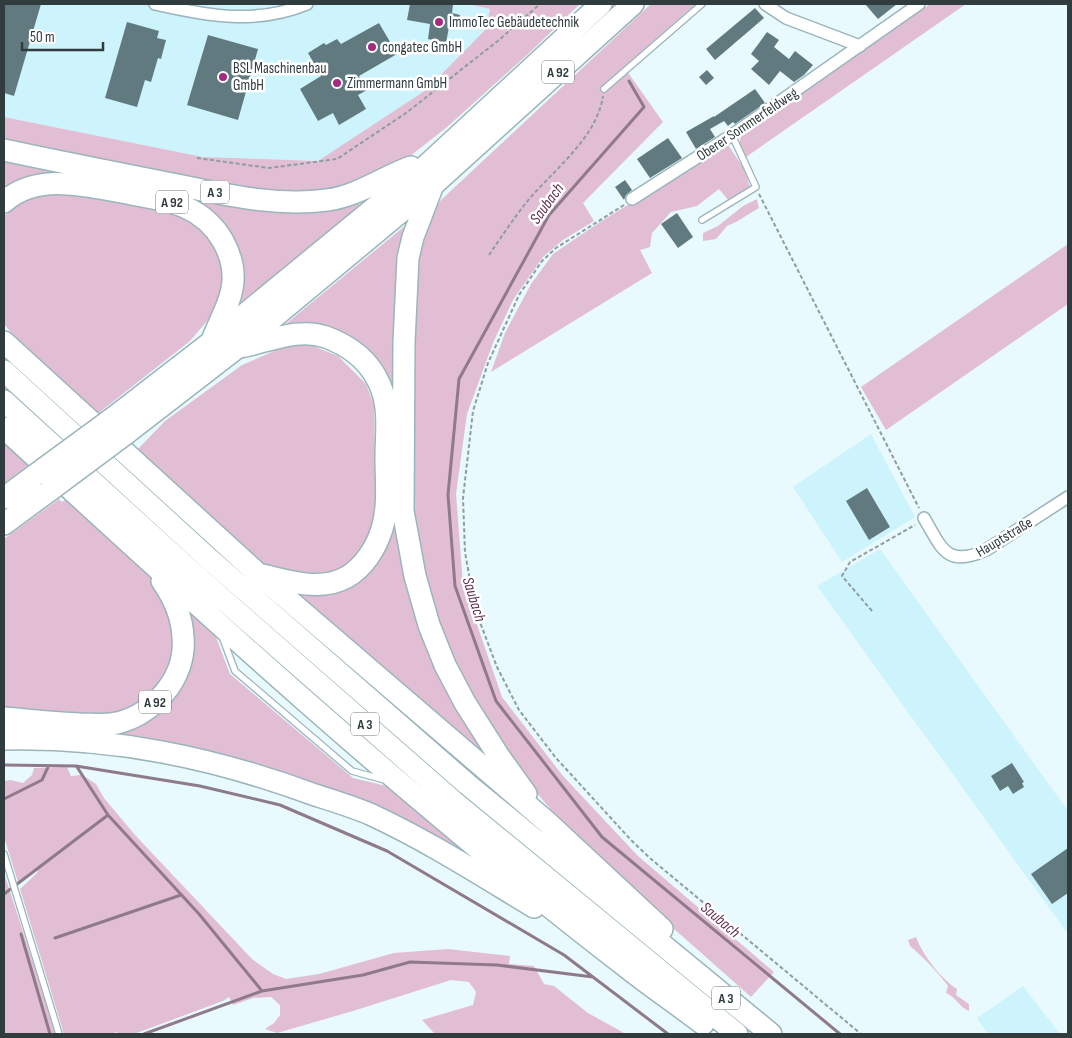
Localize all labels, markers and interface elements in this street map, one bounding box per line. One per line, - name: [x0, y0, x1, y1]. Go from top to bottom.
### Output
- place label: ImmoTec Gebäudetechnik: [449, 13, 579, 32]
- marker: ImmoTec Gebäudetechnik: [433, 16, 445, 28]
- scale bar: [22, 20, 104, 52]
- text: 50 m: [30, 28, 55, 47]
- place label: congatec GmbH: [382, 38, 462, 57]
- marker: congatec GmbH: [366, 41, 378, 53]
- place label: BSL Maschinenbau GmbH: [233, 59, 326, 95]
- road number: A 92: [542, 61, 574, 84]
- marker: BSL Maschinenbau GmbH: [217, 71, 229, 83]
- place label: Zimmermann GmbH: [347, 74, 447, 93]
- marker: Zimmermann GmbH: [331, 77, 343, 89]
- street label: Oberer Sommerfeldweg: [693, 83, 802, 165]
- road number: A 3: [201, 180, 229, 203]
- water label: Saubach: [526, 180, 568, 228]
- road number: A 92: [156, 190, 188, 213]
- street label: Hauptstraße: [973, 513, 1036, 562]
- water label: Saubach: [458, 575, 489, 624]
- road number: A 92: [139, 690, 171, 714]
- road number: A 3: [351, 712, 379, 736]
- water label: Saubach: [696, 898, 744, 942]
- road number: A 3: [712, 986, 740, 1010]

